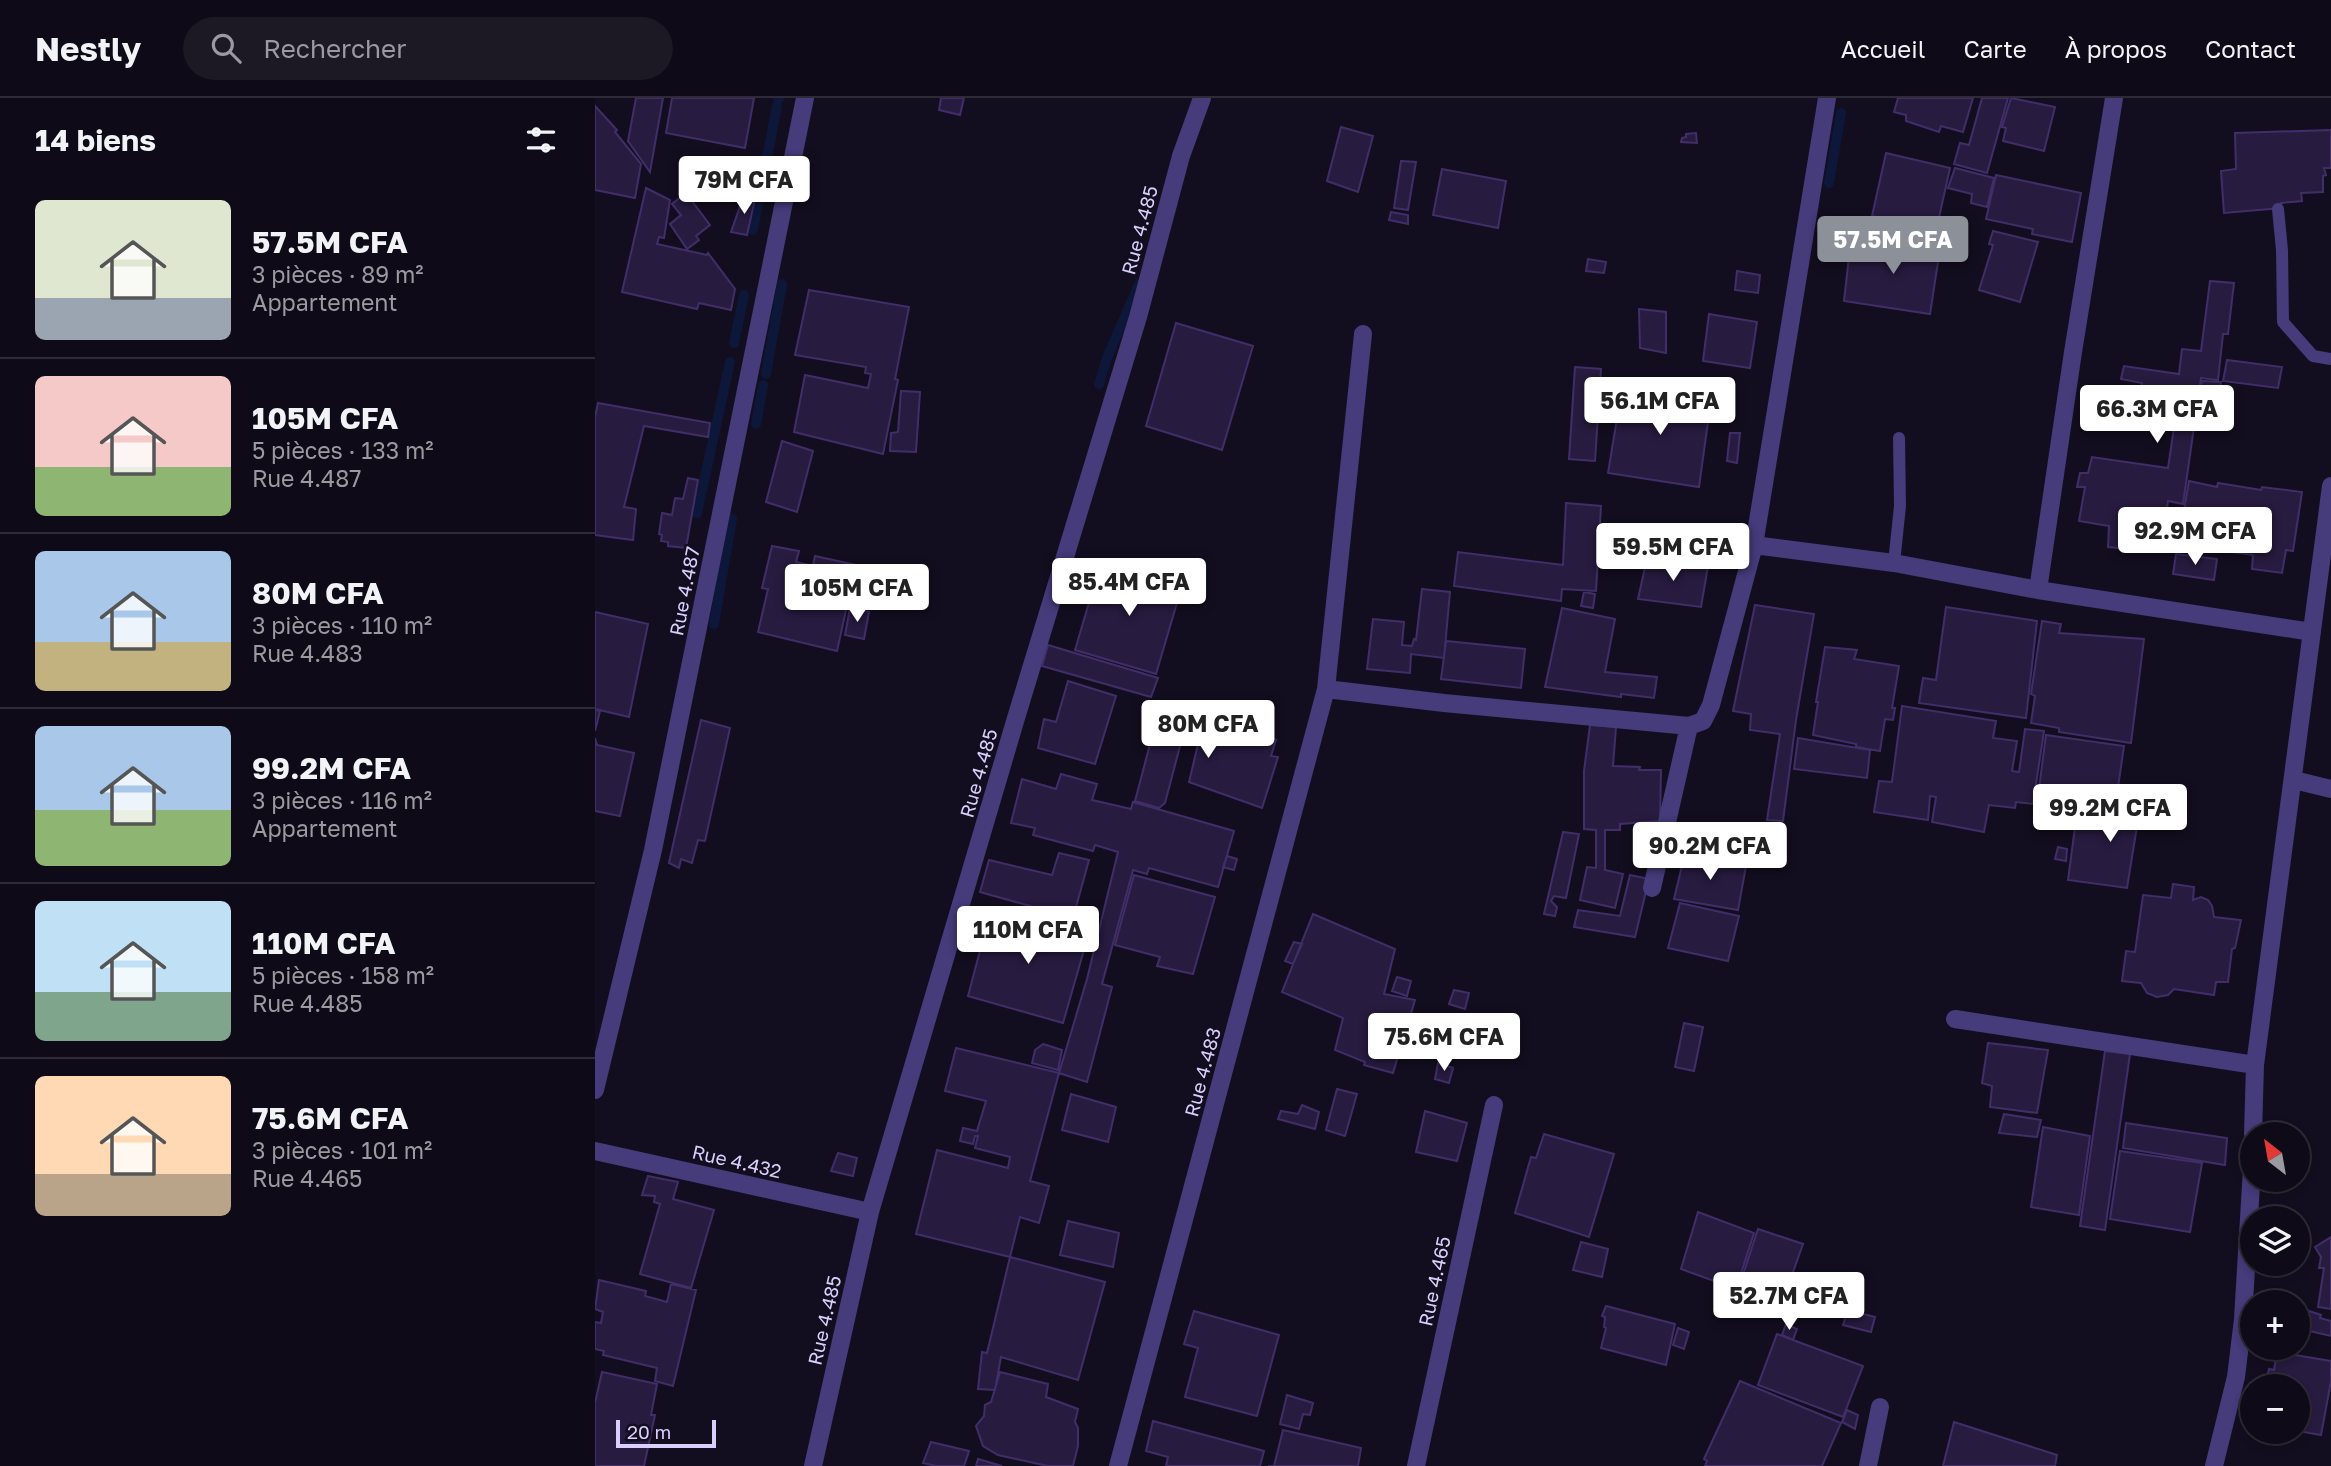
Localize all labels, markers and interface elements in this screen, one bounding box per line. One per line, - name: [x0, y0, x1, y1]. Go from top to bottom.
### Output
- search box: [183, 17, 673, 80]
- text: Nestly: [35, 29, 141, 68]
- icon: search: [207, 29, 245, 67]
- text: Rechercher: [263, 33, 406, 64]
- text: Accueil: [1841, 34, 1925, 63]
- text: Carte: [1963, 34, 2027, 63]
- text: À propos: [2065, 34, 2167, 63]
- text: Contact: [2205, 34, 2296, 63]
- icon: filters: [522, 121, 560, 159]
- text: 14 biens: [35, 122, 156, 158]
- pin: 79M CFA: [679, 156, 809, 216]
- text: 79M CFA: [695, 165, 793, 193]
- street label: Rue 4.485: [1116, 183, 1162, 277]
- pin: 57.5M CFA: [1813, 216, 1973, 276]
- text: 57.5M CFA: [252, 224, 408, 260]
- text: 57.5M CFA: [1833, 225, 1953, 253]
- icon: home: [91, 228, 175, 312]
- text: 3 pièces · 89 m²: [252, 260, 424, 288]
- text: Appartement: [252, 288, 397, 316]
- pin: 56.1M CFA: [1580, 378, 1740, 437]
- text: 56.1M CFA: [1600, 386, 1720, 414]
- pin: 66.3M CFA: [2077, 386, 2237, 445]
- text: 66.3M CFA: [2096, 394, 2218, 422]
- text: 105M CFA: [252, 400, 398, 436]
- icon: home: [91, 404, 175, 488]
- text: 5 pièces · 133 m²: [252, 436, 434, 464]
- text: Rue 4.487: [252, 464, 361, 492]
- pin: 92.9M CFA: [2115, 508, 2275, 567]
- text: 92.9M CFA: [2134, 516, 2256, 544]
- pin: 59.5M CFA: [1593, 524, 1753, 583]
- text: 59.5M CFA: [1612, 532, 1734, 560]
- street label: Rue 4.487: [664, 544, 704, 638]
- pin: 85.4M CFA: [1049, 559, 1209, 618]
- pin: 105M CFA: [785, 564, 929, 624]
- text: 85.4M CFA: [1068, 567, 1190, 595]
- text: 105M CFA: [801, 573, 913, 601]
- text: 80M CFA: [252, 575, 384, 611]
- icon: home: [91, 579, 175, 663]
- text: 3 pièces · 110 m²: [252, 611, 432, 639]
- text: Rue 4.483: [252, 639, 363, 667]
- pin: 80M CFA: [1143, 700, 1273, 760]
- text: 80M CFA: [1157, 709, 1259, 737]
- street label: Rue 4.485: [954, 726, 1002, 820]
- text: 99.2M CFA: [252, 750, 411, 786]
- icon: home: [91, 754, 175, 838]
- pin: 99.2M CFA: [2030, 784, 2190, 844]
- text: 3 pièces · 116 m²: [252, 786, 432, 814]
- text: 99.2M CFA: [2049, 793, 2171, 821]
- text: Appartement: [252, 814, 397, 842]
- pin: 90.2M CFA: [1630, 822, 1790, 882]
- text: 90.2M CFA: [1649, 831, 1771, 859]
- pin: 110M CFA: [956, 906, 1100, 966]
- text: 110M CFA: [973, 915, 1083, 943]
- text: 110M CFA: [252, 925, 396, 961]
- icon: home: [91, 929, 175, 1013]
- text: 5 pièces · 158 m²: [252, 961, 434, 989]
- text: Rue 4.485: [252, 989, 363, 1017]
- pin: 75.6M CFA: [1364, 1014, 1524, 1073]
- text: 75.6M CFA: [1384, 1022, 1504, 1050]
- street label: Rue 4.483: [1179, 1025, 1225, 1119]
- text: 75.6M CFA: [252, 1100, 408, 1136]
- icon: home: [91, 1104, 175, 1188]
- north arrow: [2240, 1122, 2310, 1192]
- map controls: [2240, 1122, 2310, 1444]
- text: 3 pièces · 101 m²: [252, 1136, 432, 1164]
- street label: Rue 4.432: [690, 1140, 784, 1182]
- text: Rue 4.465: [252, 1164, 362, 1192]
- button: layers: [2240, 1206, 2310, 1276]
- street label: Rue 4.465: [1413, 1234, 1455, 1328]
- pin: 52.7M CFA: [1709, 1272, 1869, 1332]
- street label: Rue 4.485: [803, 1273, 845, 1367]
- text: 52.7M CFA: [1729, 1281, 1849, 1309]
- button: +: [2240, 1290, 2310, 1360]
- button: −: [2240, 1374, 2310, 1444]
- scale bar: [616, 1417, 716, 1449]
- text: 20 m: [627, 1420, 671, 1443]

